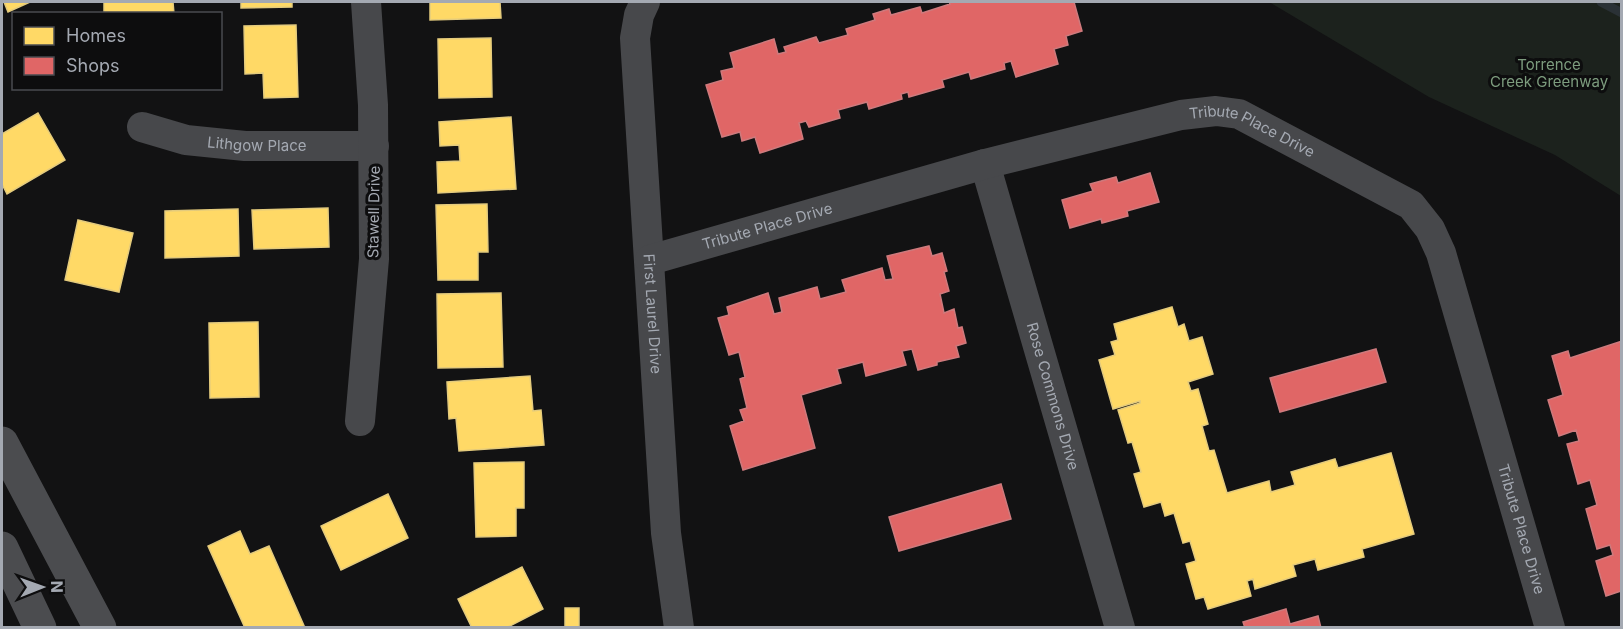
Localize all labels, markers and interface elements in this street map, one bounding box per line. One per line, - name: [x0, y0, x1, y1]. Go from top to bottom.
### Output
- legend: [12, 12, 222, 90]
- text: Homes: [66, 25, 126, 46]
- text: Shops: [66, 55, 120, 76]
- park label: Torrence Creek Greenway: [1490, 55, 1609, 91]
- street label: Tribute Place Drive: [1188, 101, 1318, 161]
- street label: Lithgow Place: [206, 132, 306, 155]
- street label: Stawell Drive: [363, 166, 384, 258]
- street label: Tribute Place Drive: [700, 198, 834, 254]
- street label: First Laurel Drive: [640, 253, 666, 374]
- street label: Rose Commons Drive: [1023, 320, 1084, 472]
- street label: Tribute Place Drive: [1494, 462, 1550, 596]
- north arrow: [12, 557, 72, 617]
- text: N: [47, 580, 67, 593]

